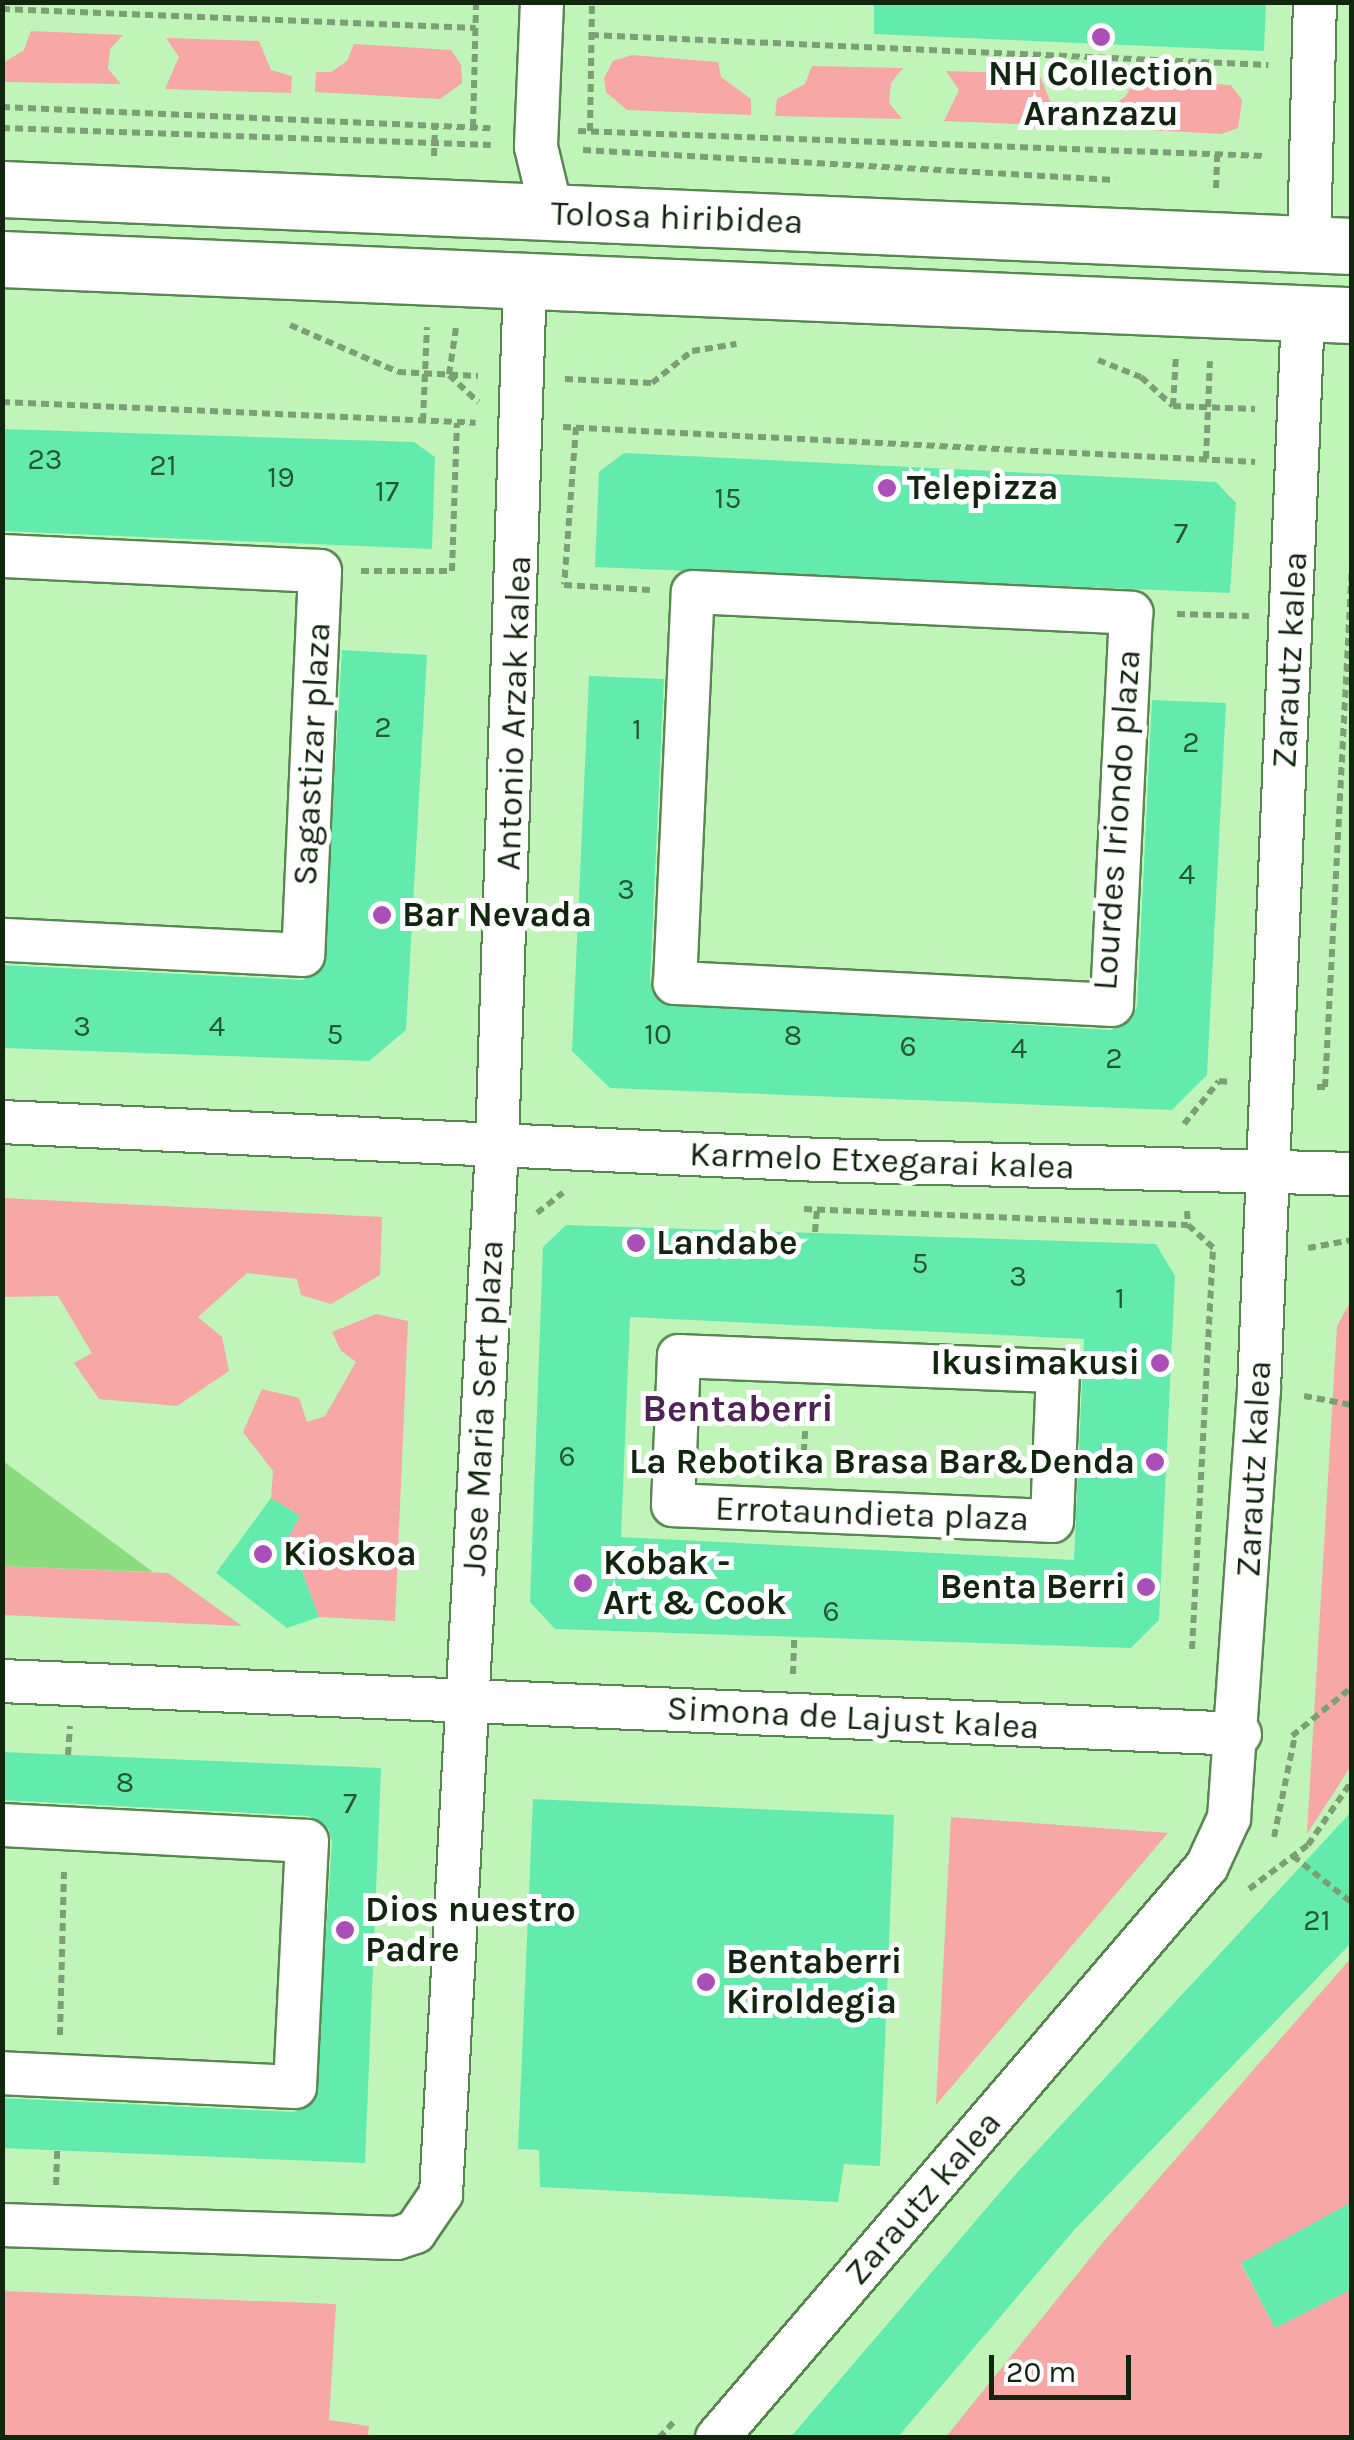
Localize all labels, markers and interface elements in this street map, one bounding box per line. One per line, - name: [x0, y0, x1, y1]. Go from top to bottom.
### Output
- marker: NH Collection Aranzazu: [1090, 26, 1112, 48]
- place label: NH Collection Aranzazu: [988, 53, 1214, 135]
- street label: Tolosa hiribidea: [550, 193, 804, 243]
- house number: 23: [27, 441, 63, 477]
- house number: 21: [149, 447, 177, 483]
- house number: 19: [267, 459, 295, 495]
- place label: Telepizza: [907, 467, 1058, 509]
- house number: 17: [375, 473, 399, 509]
- marker: Telepizza: [876, 477, 898, 499]
- house number: 15: [715, 480, 741, 516]
- house number: 7: [1174, 515, 1188, 551]
- street label: Zarautz kalea: [1263, 550, 1317, 770]
- street label: Antonio Arzak kalea: [488, 555, 540, 871]
- street label: Sagastizar plaza: [284, 621, 340, 887]
- street label: Lourdes Iriondo plaza: [1084, 648, 1150, 992]
- house number: 2: [374, 709, 392, 745]
- house number: 1: [632, 711, 642, 747]
- house number: 2: [1182, 724, 1200, 760]
- house number: 4: [1179, 856, 1195, 892]
- house number: 3: [617, 871, 635, 907]
- place label: Bar Nevada: [402, 894, 592, 936]
- marker: Bar Nevada: [371, 904, 393, 926]
- house number: 3: [73, 1008, 91, 1044]
- house number: 4: [209, 1008, 225, 1044]
- house number: 5: [327, 1016, 343, 1052]
- house number: 10: [644, 1016, 672, 1052]
- house number: 8: [784, 1017, 802, 1053]
- house number: 6: [899, 1028, 917, 1064]
- house number: 4: [1011, 1030, 1027, 1066]
- house number: 2: [1105, 1040, 1123, 1076]
- street label: Karmelo Etxegarai kalea: [689, 1133, 1075, 1189]
- place label: Landabe: [656, 1222, 798, 1264]
- marker: Landabe: [625, 1232, 647, 1254]
- street label: Jose Maria Sert plaza: [453, 1239, 513, 1577]
- house number: 5: [912, 1245, 928, 1281]
- house number: 3: [1009, 1258, 1027, 1294]
- house number: 1: [1115, 1280, 1125, 1316]
- place label: Ikusimakusi: [930, 1342, 1140, 1384]
- marker: Ikusimakusi: [1149, 1352, 1171, 1374]
- street label: Zarautz kalea: [1227, 1359, 1281, 1579]
- district label: Bentaberri: [642, 1386, 834, 1432]
- house number: 6: [558, 1438, 576, 1474]
- place label: La Rebotika Brasa Bar&Denda: [629, 1441, 1135, 1483]
- marker: La Rebotika Brasa Bar&Denda: [1144, 1451, 1166, 1473]
- street label: Errotaundieta plaza: [714, 1488, 1030, 1540]
- place label: Kioskoa: [283, 1533, 417, 1575]
- place label: Kobak - Art & Cook: [603, 1542, 786, 1624]
- marker: Kioskoa: [252, 1543, 274, 1565]
- place label: Benta Berri: [940, 1566, 1126, 1608]
- marker: Kobak - Art & Cook: [572, 1572, 594, 1594]
- marker: Benta Berri: [1135, 1576, 1157, 1598]
- house number: 6: [822, 1593, 840, 1629]
- street label: Simona de Lajust kalea: [666, 1687, 1040, 1749]
- house number: 8: [116, 1764, 134, 1800]
- house number: 7: [343, 1785, 357, 1821]
- place label: Dios nuestro Padre: [365, 1889, 576, 1971]
- house number: 21: [1303, 1902, 1331, 1938]
- marker: Dios nuestro Padre: [334, 1919, 356, 1941]
- place label: Bentaberri Kiroldegia: [726, 1941, 902, 2023]
- marker: Bentaberri Kiroldegia: [695, 1971, 717, 1993]
- street label: Zarautz kalea: [836, 2102, 1010, 2294]
- scale bar: [994, 2335, 1136, 2397]
- text: 20 m: [1006, 2354, 1076, 2390]

